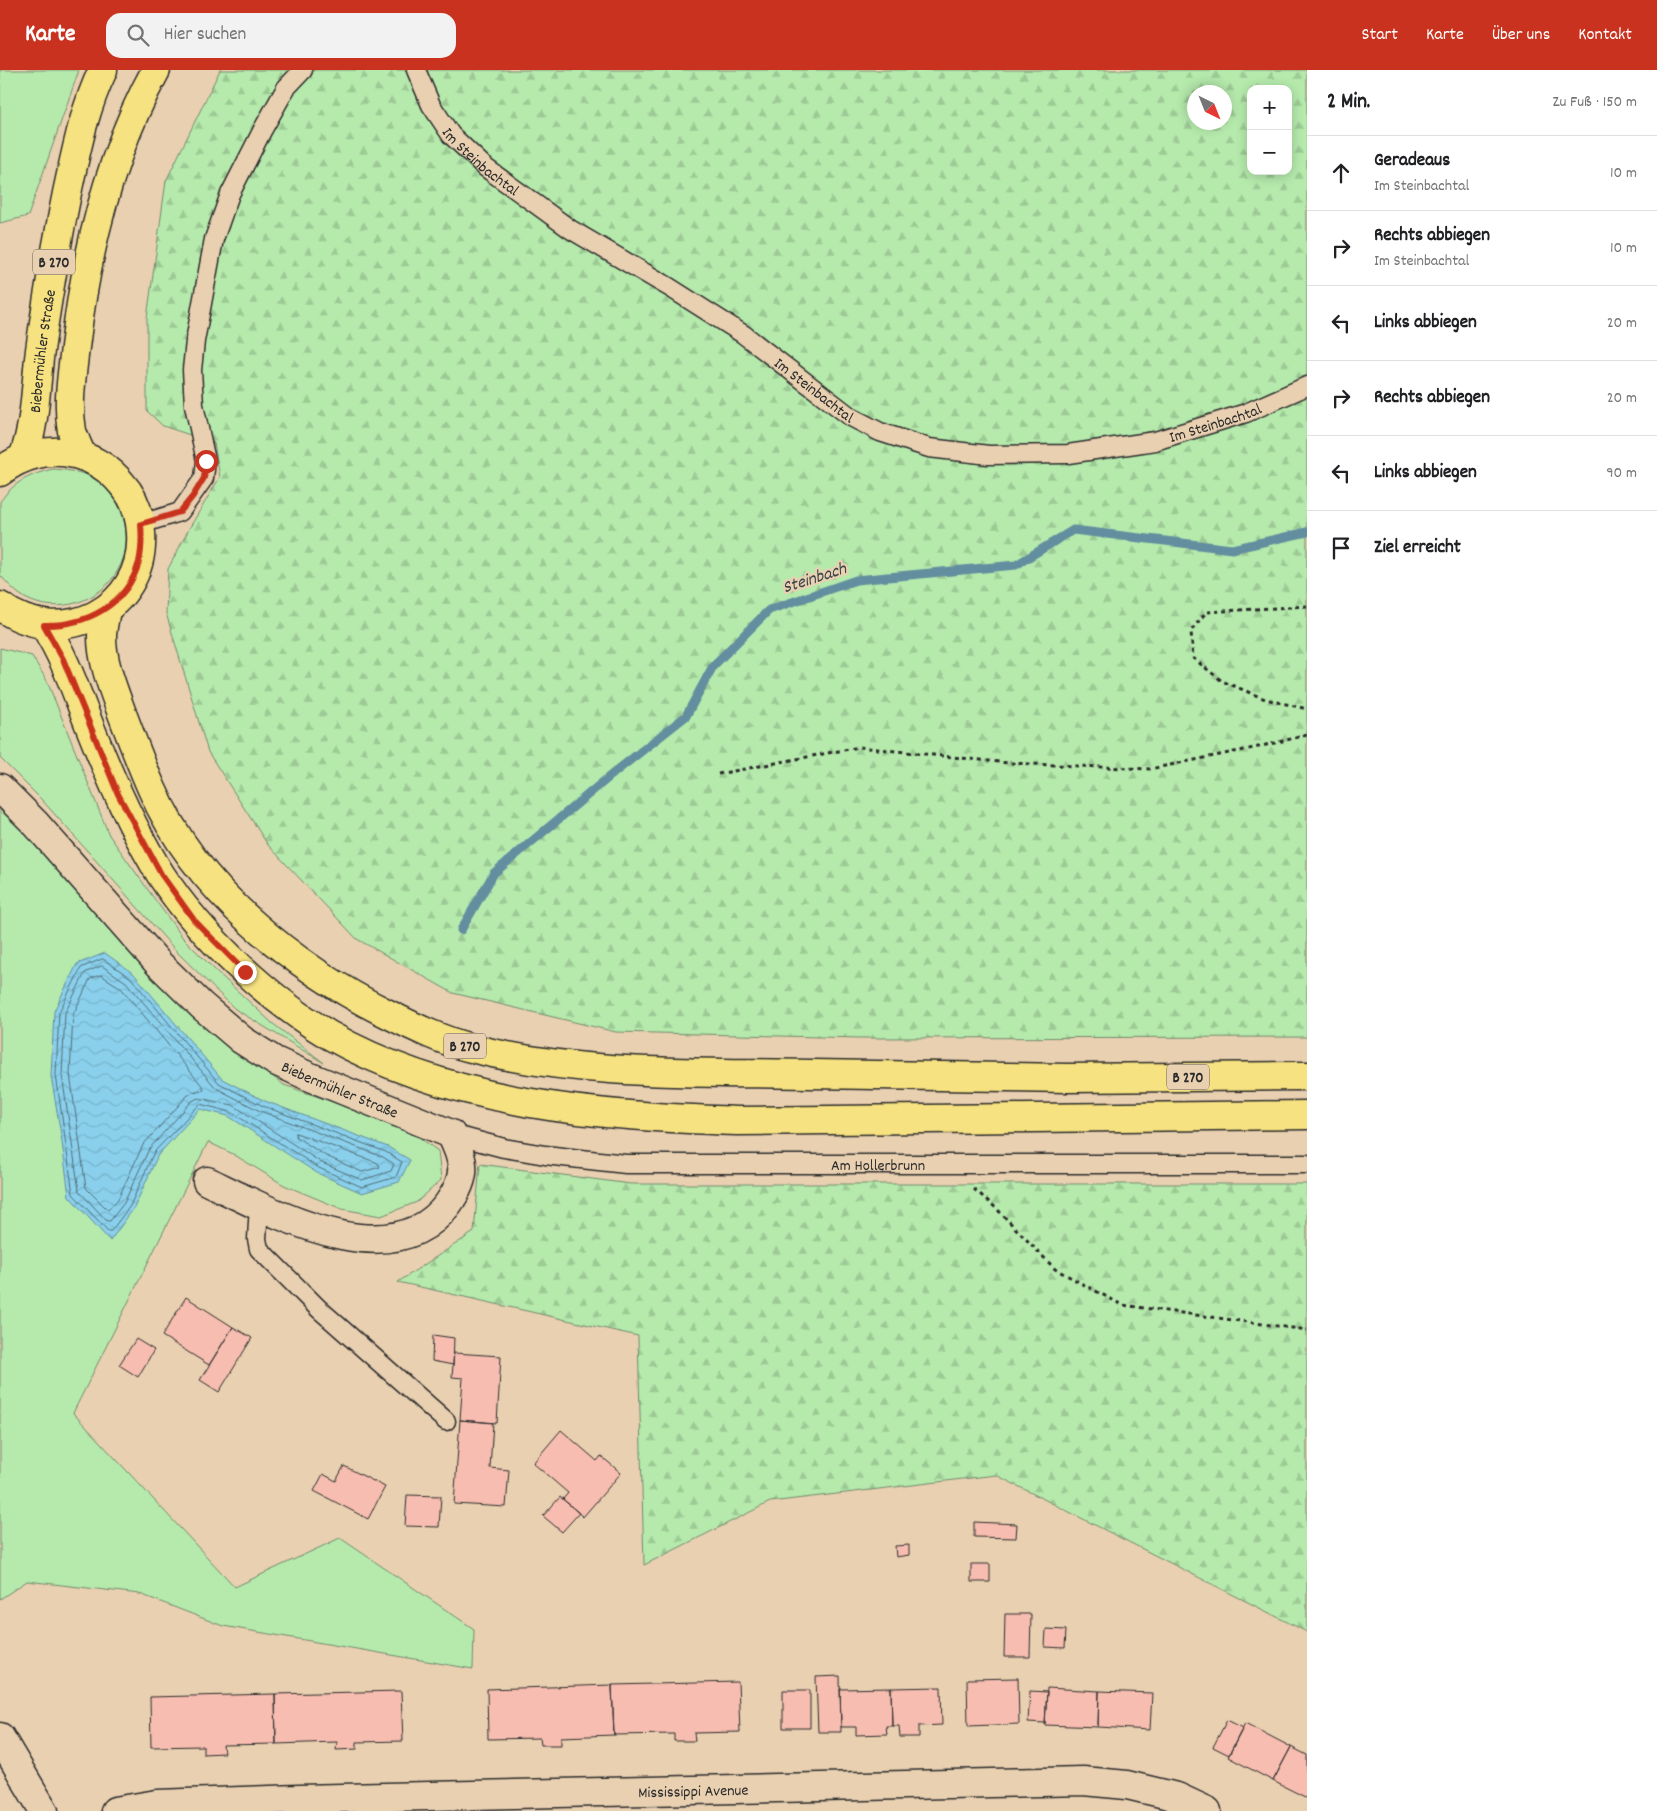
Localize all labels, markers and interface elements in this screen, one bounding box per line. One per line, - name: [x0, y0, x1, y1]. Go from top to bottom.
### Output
- search box: [106, 13, 456, 58]
- text: Karte: [25, 18, 76, 52]
- icon: search: [124, 21, 152, 49]
- text: Hier suchen: [164, 22, 246, 49]
- text: Start: [1362, 23, 1398, 48]
- text: Karte: [1426, 23, 1464, 48]
- text: Über uns: [1492, 23, 1550, 48]
- text: Kontakt: [1578, 23, 1632, 48]
- north arrow: [1187, 85, 1232, 130]
- map controls: [1247, 85, 1292, 175]
- button: +: [1247, 85, 1292, 130]
- text: 2 Min.: [1327, 88, 1370, 118]
- text: Zu Fuß · 150 m: [1552, 91, 1637, 114]
- street label: Im Steinbachtal: [435, 123, 523, 203]
- button: −: [1247, 130, 1292, 175]
- text: Geradeaus: [1374, 148, 1450, 175]
- icon: ahead: [1327, 159, 1355, 187]
- text: 10 m: [1610, 162, 1637, 185]
- text: Im Steinbachtal: [1374, 175, 1469, 198]
- text: Rechts abbiegen: [1374, 223, 1490, 250]
- icon: right: [1327, 234, 1355, 262]
- text: 10 m: [1610, 237, 1637, 260]
- road number: B 270: [33, 250, 75, 274]
- text: Im Steinbachtal: [1374, 250, 1469, 273]
- street label: Biebermühler Straße: [25, 288, 63, 414]
- icon: left: [1327, 309, 1355, 337]
- text: Links abbiegen: [1374, 310, 1477, 337]
- text: 20 m: [1607, 312, 1637, 335]
- street label: Im Steinbachtal: [768, 353, 857, 430]
- icon: right: [1327, 384, 1355, 412]
- text: Rechts abbiegen: [1374, 385, 1490, 412]
- text: 20 m: [1607, 387, 1637, 410]
- street label: Im Steinbachtal: [1167, 399, 1266, 450]
- route start: [195, 450, 218, 473]
- icon: left: [1327, 459, 1355, 487]
- text: Links abbiegen: [1374, 460, 1477, 487]
- text: 90 m: [1606, 462, 1637, 485]
- icon: arrive: [1327, 534, 1355, 562]
- text: Ziel erreicht: [1374, 535, 1461, 562]
- water label: Steinbach: [780, 557, 851, 601]
- route end: [234, 961, 257, 984]
- road number: B 270: [444, 1034, 486, 1058]
- street label: Biebermühler Straße: [277, 1056, 401, 1125]
- road number: B 270: [1167, 1064, 1209, 1090]
- street label: Am Hollerbrunn: [831, 1155, 925, 1178]
- street label: Mississippi Avenue: [638, 1780, 749, 1805]

